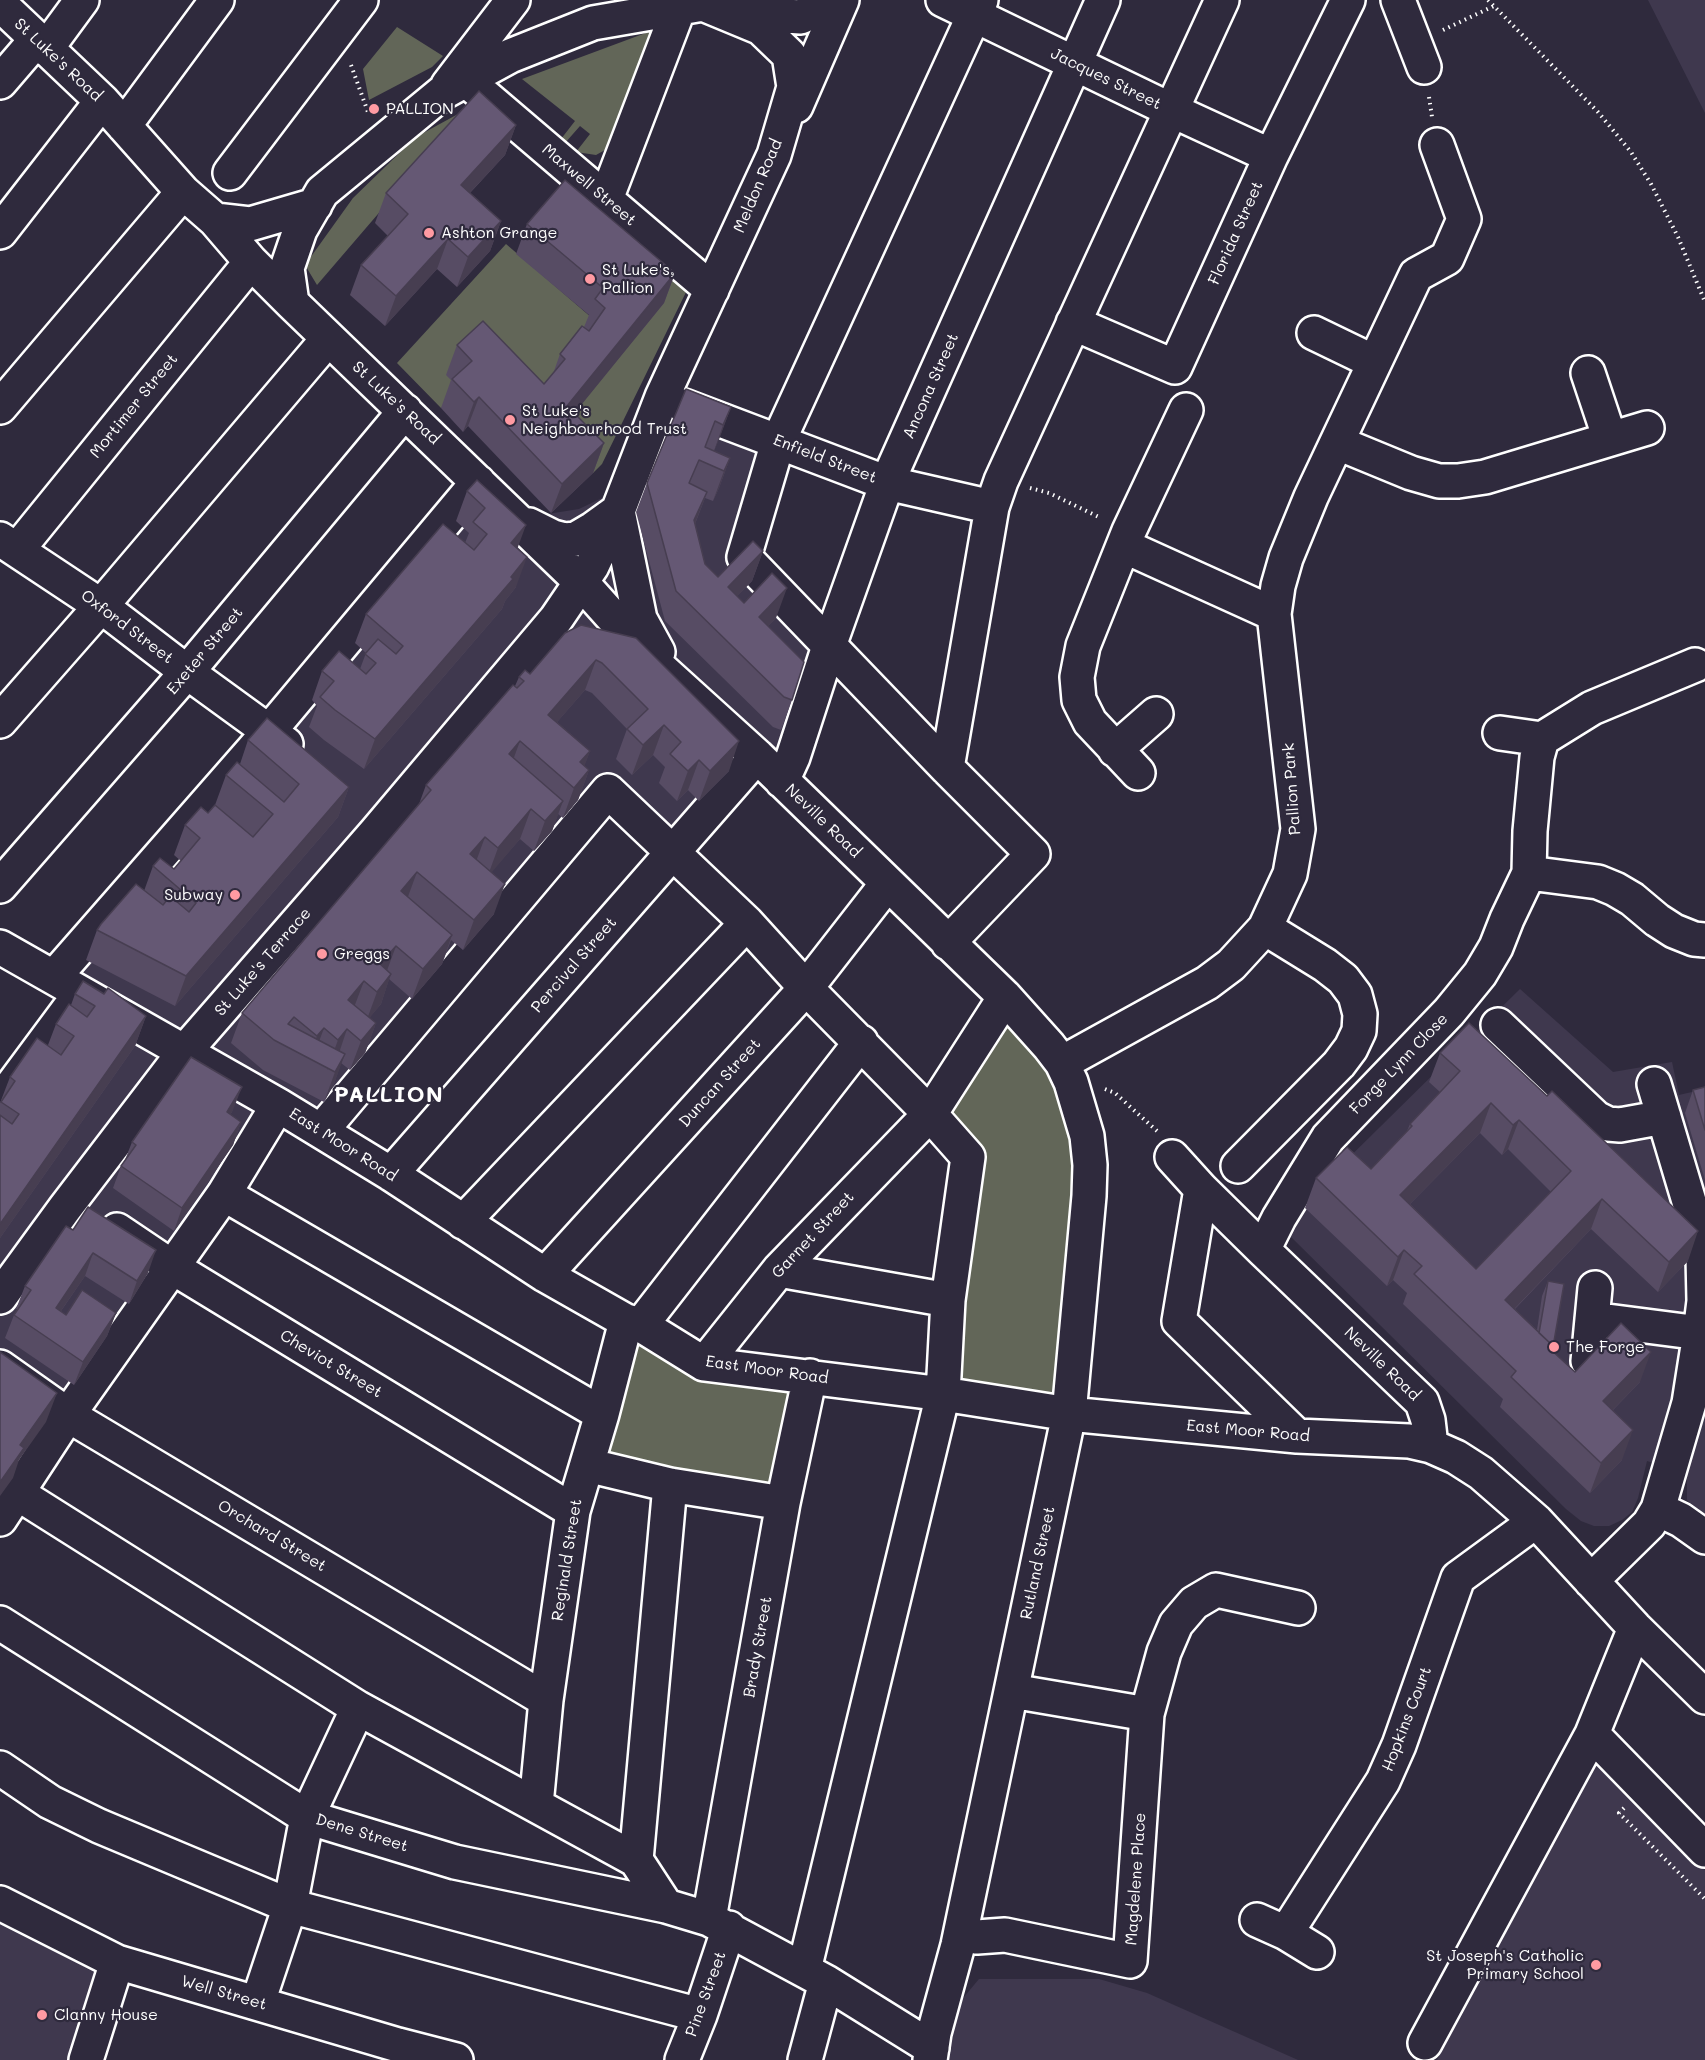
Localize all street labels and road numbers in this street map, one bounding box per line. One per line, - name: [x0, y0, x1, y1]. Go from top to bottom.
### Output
- street label: St Luke's Road: [10, 14, 106, 106]
- street label: Jacques Street: [1047, 44, 1165, 114]
- street label: Meldon Road: [730, 136, 786, 236]
- street label: Maxwell Street: [538, 140, 640, 230]
- street label: Florida Street: [1205, 178, 1267, 288]
- street label: Ancona Street: [899, 330, 963, 442]
- street label: Mortimer Street: [86, 350, 182, 462]
- street label: St Luke's Road: [348, 357, 444, 449]
- street label: Enfield Street: [771, 430, 879, 488]
- street label: Oxford Street: [77, 586, 177, 668]
- street label: Exeter Street: [163, 603, 247, 699]
- street label: Pallion Park: [1279, 742, 1305, 836]
- street label: Neville Road: [781, 780, 865, 862]
- street label: St Luke's Terrace: [211, 904, 315, 1020]
- street label: Percival Street: [527, 913, 621, 1017]
- street label: Forge Lynn Close: [1346, 1009, 1452, 1119]
- street label: Duncan Street: [675, 1035, 765, 1131]
- street label: East Moor Road: [285, 1104, 401, 1186]
- street label: Garnet Street: [768, 1188, 858, 1282]
- street label: Neville Road: [1340, 1323, 1424, 1405]
- street label: Cheviot Street: [276, 1326, 386, 1402]
- street label: East Moor Road: [704, 1352, 830, 1388]
- street label: East Moor Road: [1185, 1416, 1311, 1446]
- street label: Orchard Street: [214, 1496, 330, 1576]
- street label: Reginald Street: [548, 1498, 586, 1622]
- street label: Rutland Street: [1017, 1505, 1059, 1621]
- street label: Brady Street: [740, 1595, 776, 1699]
- street label: Hopkins Court: [1378, 1664, 1436, 1774]
- street label: Dene Street: [313, 1810, 411, 1856]
- street label: Magdelene Place: [1122, 1812, 1150, 1946]
- street label: Pine Street: [682, 1949, 730, 2039]
- street label: Well Street: [179, 1972, 269, 2014]

